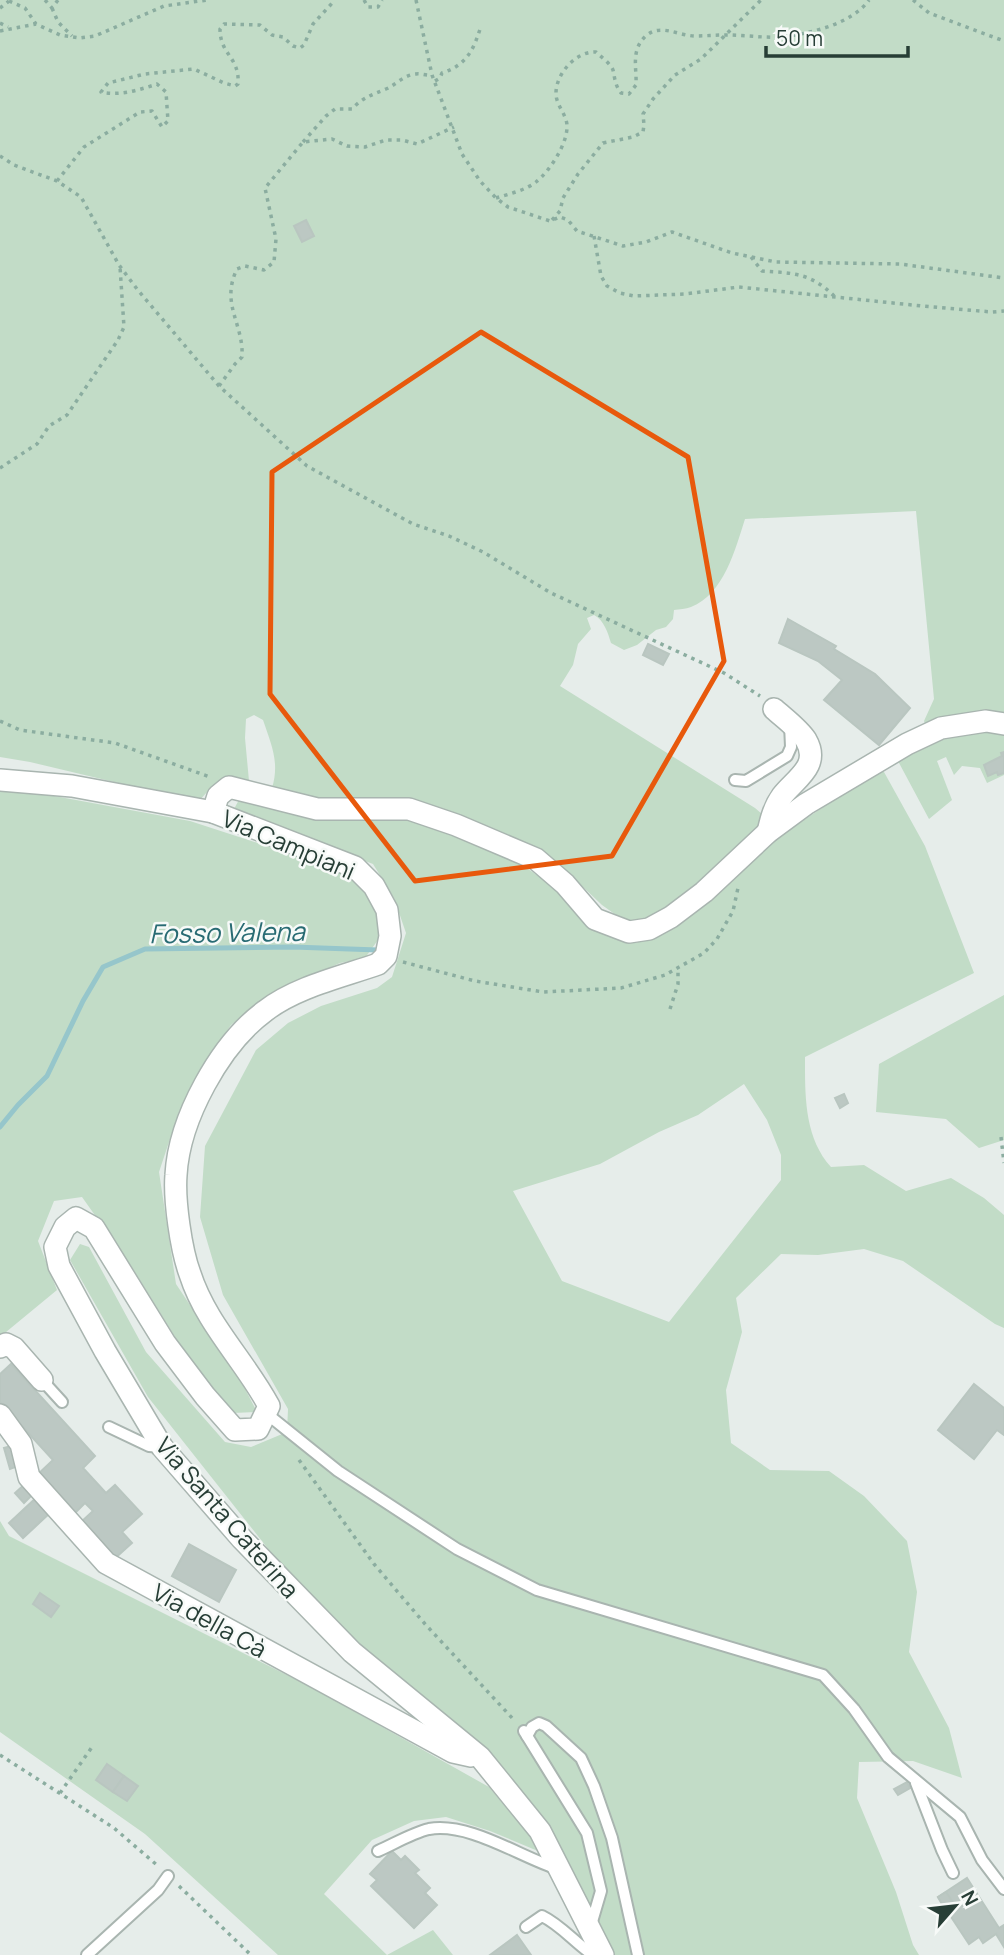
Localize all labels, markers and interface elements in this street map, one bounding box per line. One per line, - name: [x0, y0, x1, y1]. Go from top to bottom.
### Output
- scale bar: [766, 14, 908, 58]
- text: 50 m: [776, 24, 823, 52]
- street label: Via Campiani: [217, 801, 361, 887]
- water label: Fosso Valena: [149, 913, 307, 951]
- street label: Via Santa Caterina: [149, 1429, 307, 1605]
- street label: Via della Cà: [147, 1575, 273, 1665]
- north arrow: [920, 1871, 990, 1941]
- text: N: [955, 1886, 985, 1910]

